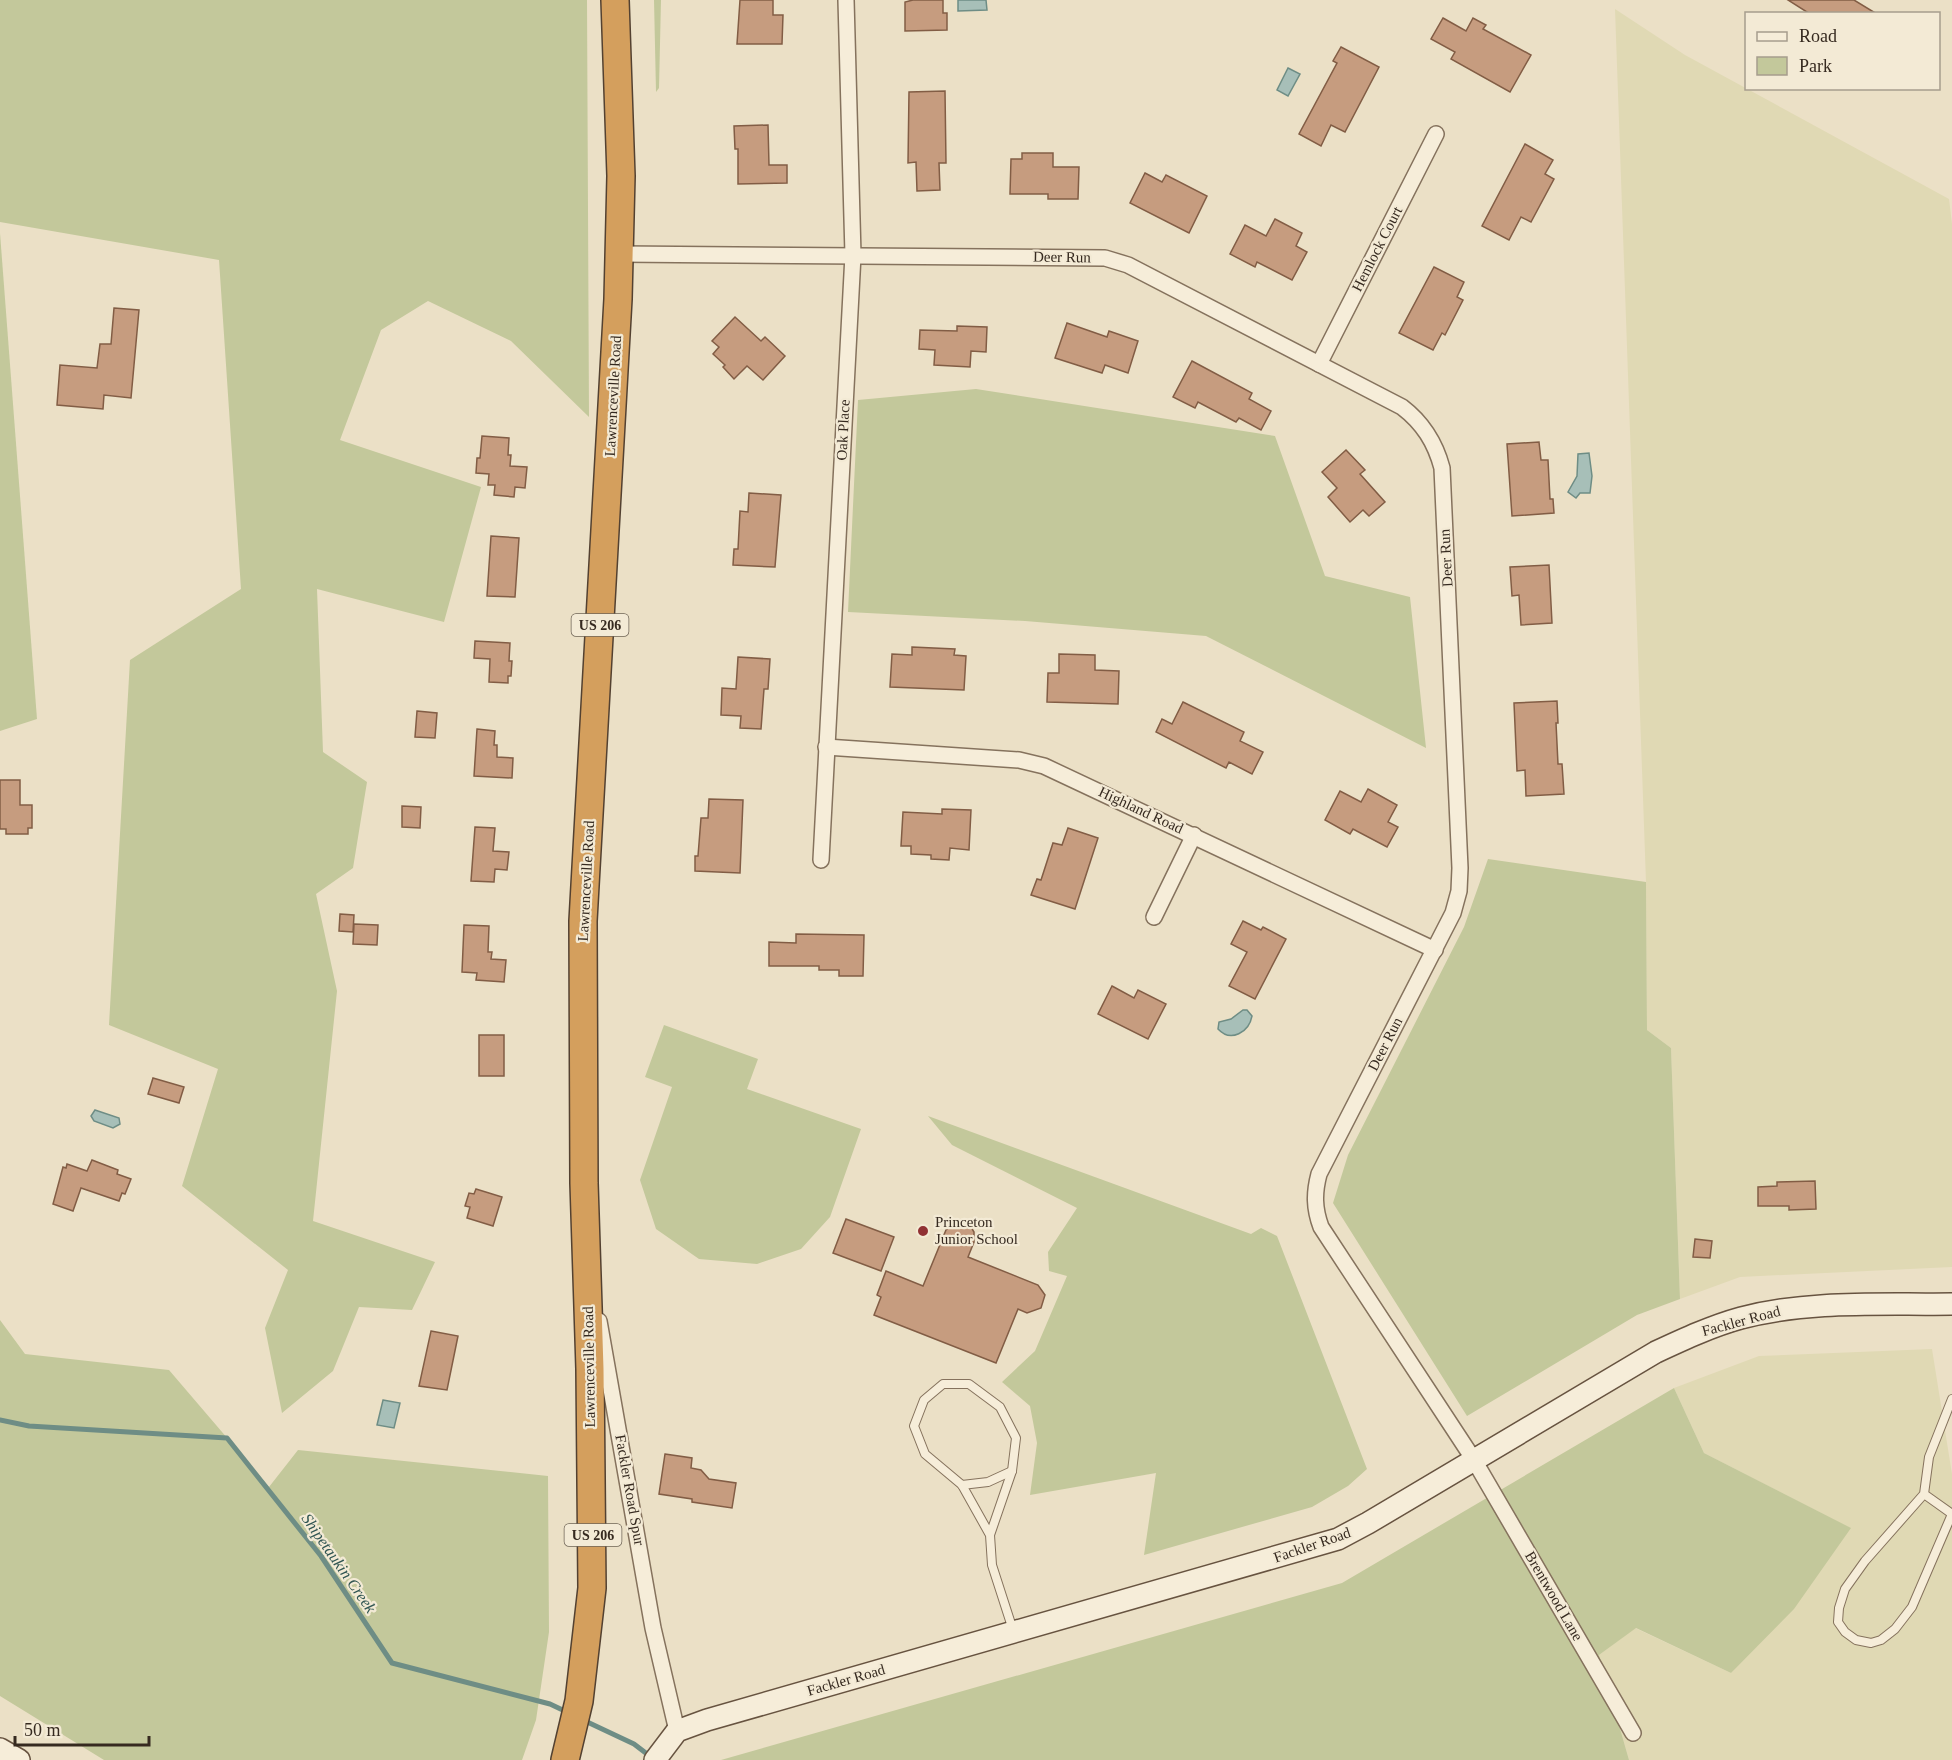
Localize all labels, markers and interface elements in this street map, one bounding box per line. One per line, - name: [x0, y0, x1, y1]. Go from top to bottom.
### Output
- legend: [1745, 12, 1940, 90]
- text: Road: [1799, 26, 1837, 46]
- text: Park: [1799, 56, 1832, 76]
- street label: Hemlock Court: [1349, 203, 1406, 294]
- street label: Deer Run: [1033, 248, 1092, 266]
- street label: Lawrenceville Road: [602, 335, 624, 457]
- street label: Oak Place: [833, 399, 853, 461]
- street label: Deer Run: [1436, 528, 1456, 587]
- road number: US 206: [572, 614, 628, 636]
- street label: Highland Road: [1096, 783, 1186, 837]
- street label: Lawrenceville Road: [575, 820, 597, 942]
- street label: Deer Run: [1365, 1014, 1405, 1073]
- place label: Princeton Junior School: [935, 1214, 1018, 1247]
- marker: Princeton Junior School: [916, 1224, 930, 1238]
- street label: Fackler Road: [1700, 1303, 1782, 1339]
- street label: Lawrenceville Road: [580, 1306, 598, 1428]
- street label: Fackler Road Spur: [612, 1433, 648, 1547]
- water label: Shipetaukin Creek: [298, 1510, 380, 1617]
- road number: US 206: [564, 1524, 622, 1546]
- street label: Fackler Road: [1271, 1524, 1353, 1566]
- street label: Brentwood Lane: [1522, 1549, 1586, 1644]
- street label: Fackler Road: [805, 1661, 887, 1699]
- scale bar: [15, 1709, 148, 1747]
- text: 50 m: [24, 1720, 61, 1740]

